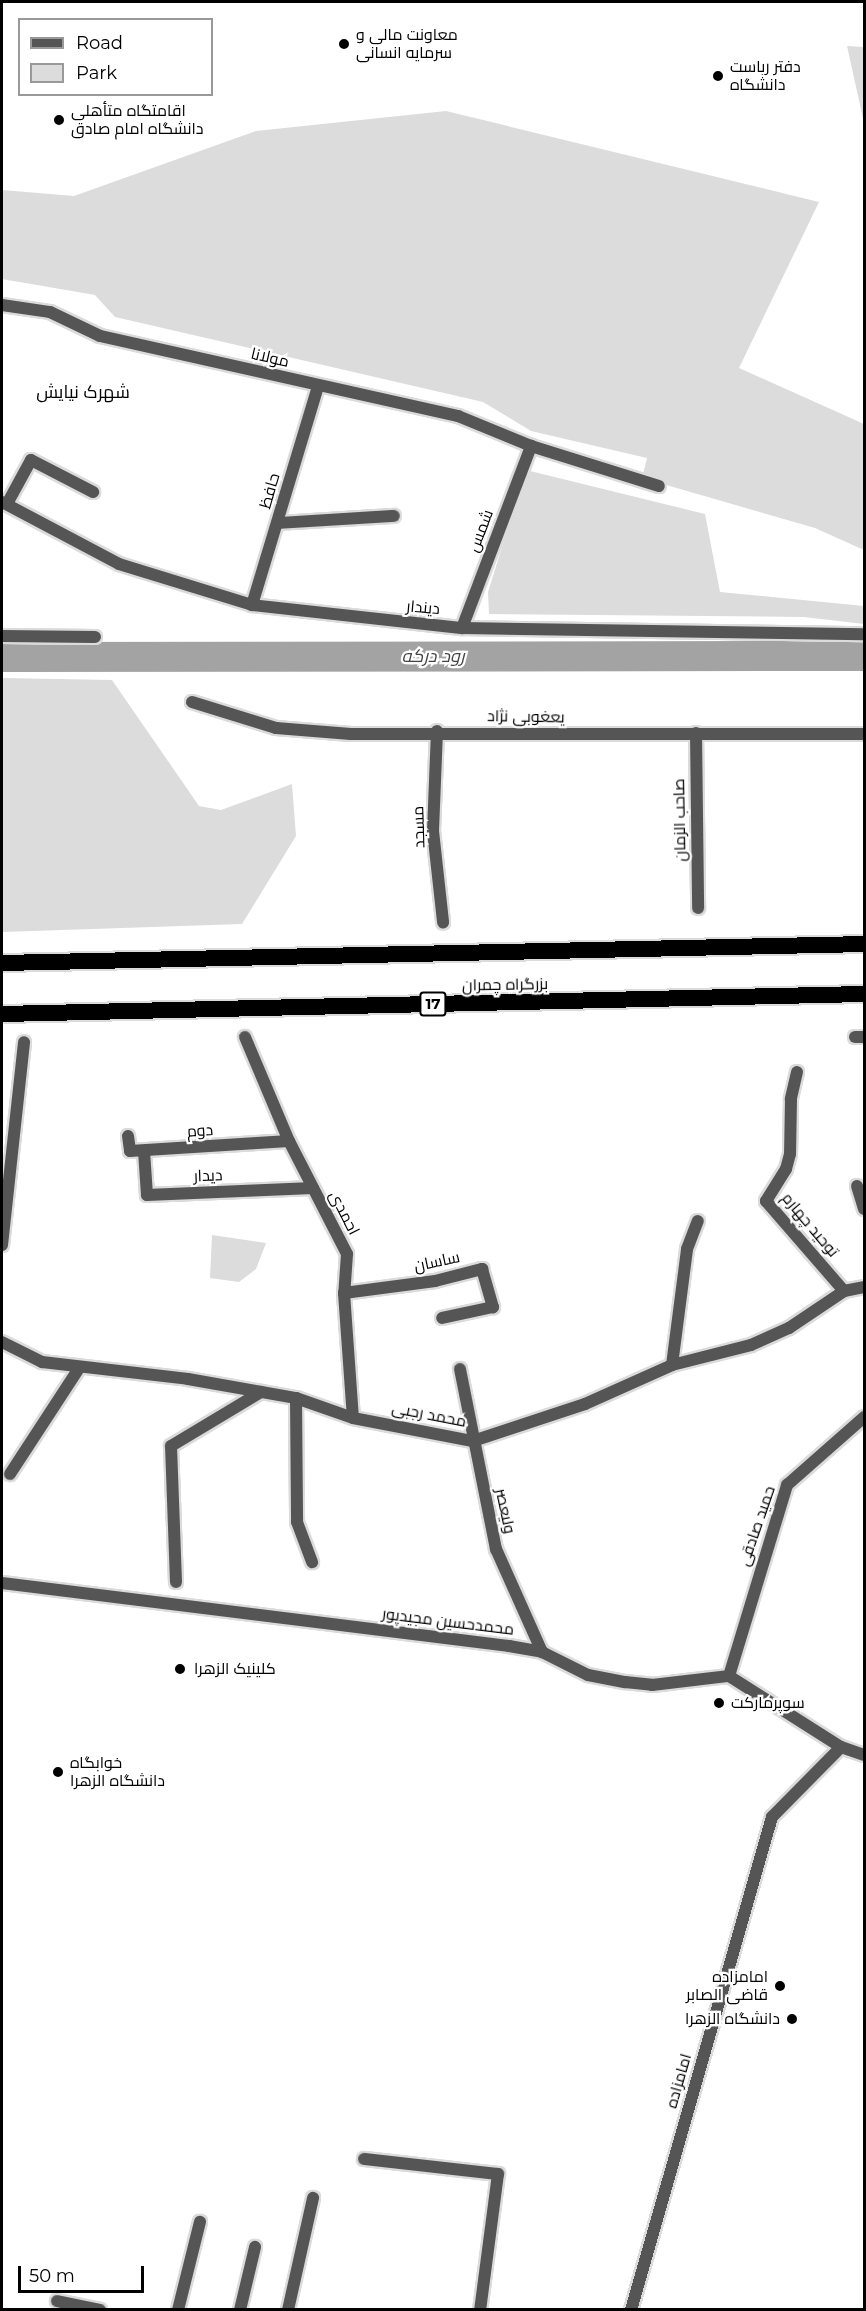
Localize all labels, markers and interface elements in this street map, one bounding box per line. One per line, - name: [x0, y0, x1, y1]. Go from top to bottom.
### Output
- legend: [18, 18, 213, 96]
- place label: معاونت مالی و سرمایه انسانی: [356, 25, 458, 63]
- text: Road: [76, 32, 123, 54]
- marker: معاونت مالی و سرمایه انسانی: [337, 37, 351, 51]
- place label: دفتر ریاست دانشگاه: [730, 57, 801, 95]
- text: Park: [76, 62, 117, 84]
- marker: دفتر ریاست دانشگاه: [711, 69, 725, 83]
- place label: اقامتگاه متأهلی دانشگاه امام صادق: [71, 101, 204, 139]
- marker: اقامتگاه متأهلی دانشگاه امام صادق: [52, 113, 66, 127]
- street label: مولانا: [249, 344, 291, 372]
- district label: شهرک نیایش: [36, 381, 130, 403]
- street label: حافظ: [256, 471, 284, 511]
- street label: شمس: [464, 507, 498, 555]
- street label: دیندار: [405, 597, 441, 619]
- water label: رود درکه: [401, 645, 465, 667]
- street label: یعغوبی نژاد: [487, 707, 565, 727]
- street label: صاحب الزمان: [670, 778, 690, 862]
- street label: مسجد: [409, 806, 429, 848]
- street label: بزرگراه چمران: [462, 975, 548, 995]
- road number: 17: [418, 992, 448, 1016]
- street label: دوم: [186, 1121, 214, 1141]
- street label: دیدار: [193, 1166, 223, 1186]
- street label: احمدی: [325, 1188, 363, 1238]
- street label: توحید چهارم: [778, 1189, 842, 1261]
- street label: ساسان: [412, 1248, 462, 1276]
- street label: محمد رجبی: [390, 1398, 468, 1432]
- street label: حمید صادقی: [734, 1483, 780, 1569]
- street label: ولیعصر: [491, 1487, 519, 1535]
- street label: محمدحسین مجیدپور: [381, 1604, 515, 1640]
- place label: کلینیک الزهرا: [194, 1659, 276, 1679]
- marker: کلینیک الزهرا: [171, 1660, 189, 1678]
- place label: سوپرمارکت: [731, 1693, 805, 1713]
- marker: سوپرمارکت: [712, 1696, 726, 1710]
- place label: خوابگاه دانشگاه الزهرا: [70, 1753, 165, 1791]
- marker: خوابگاه دانشگاه الزهرا: [51, 1765, 65, 1779]
- place label: امامزاده قاضی الصابر: [686, 1967, 768, 2005]
- marker: امامزاده قاضی الصابر: [773, 1979, 787, 1993]
- place label: دانشگاه الزهرا: [685, 2009, 780, 2029]
- marker: دانشگاه الزهرا: [785, 2012, 799, 2026]
- street label: امامزاده: [662, 2052, 696, 2110]
- scale bar: [21, 2254, 147, 2292]
- text: 50 m: [29, 2265, 75, 2287]

